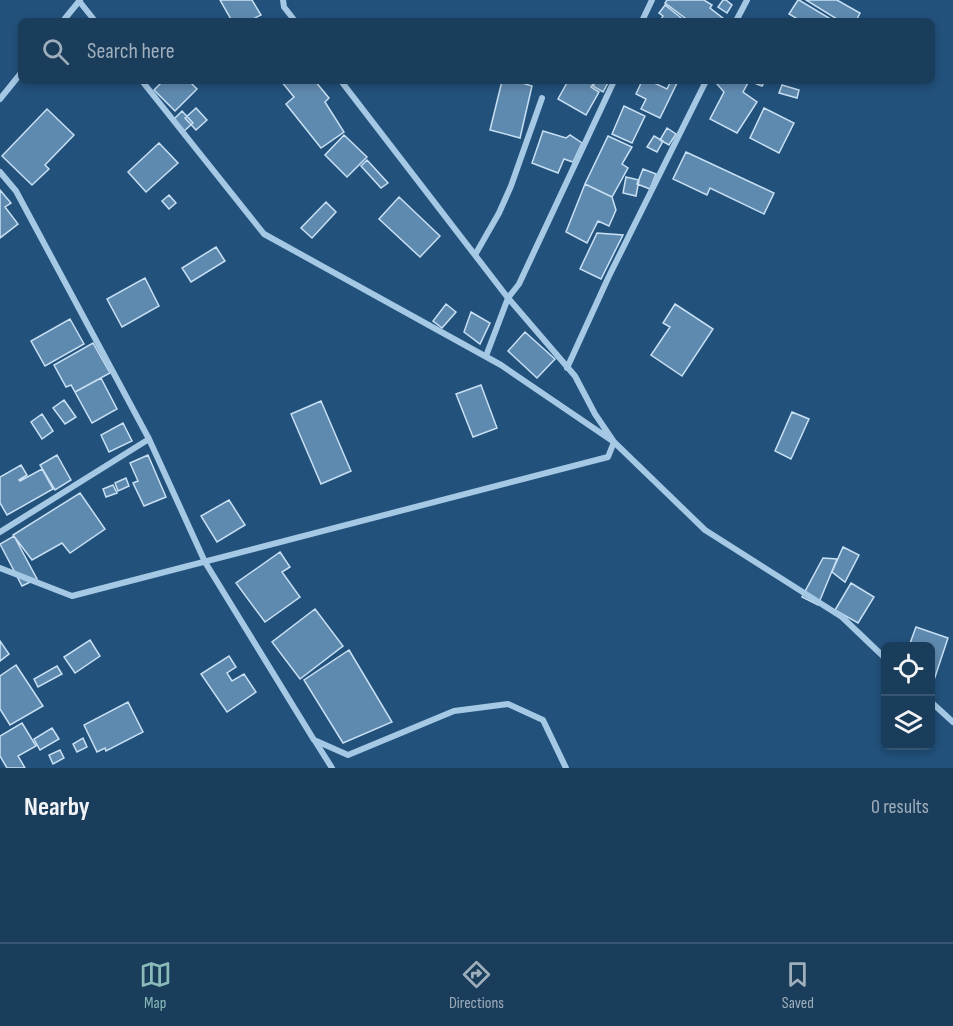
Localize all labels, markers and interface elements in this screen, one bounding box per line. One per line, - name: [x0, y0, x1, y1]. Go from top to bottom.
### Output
- search box: [18, 18, 935, 84]
- icon: search: [39, 35, 72, 68]
- text: Search here: [87, 38, 174, 65]
- map controls: [881, 642, 935, 750]
- button: locate: [881, 642, 935, 696]
- button: layers: [881, 696, 935, 750]
- text: Nearby: [24, 792, 90, 823]
- text: 0 results: [871, 795, 929, 819]
- tab: Map: [139, 958, 172, 1013]
- tab: Directions: [449, 958, 504, 1013]
- tab: Saved: [781, 958, 814, 1013]

